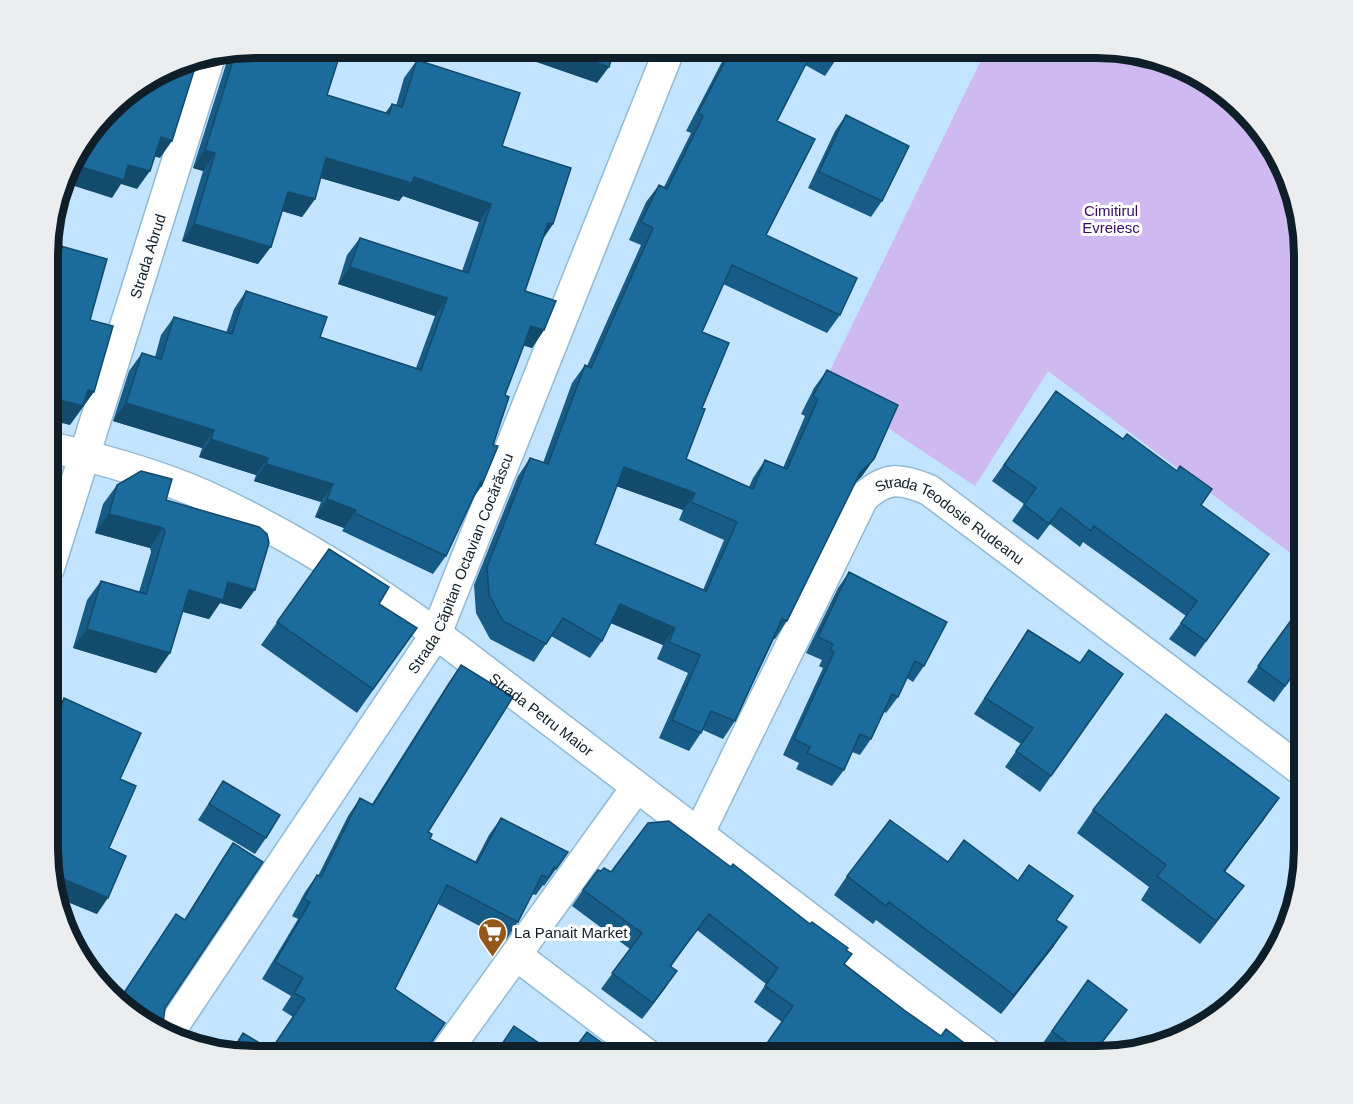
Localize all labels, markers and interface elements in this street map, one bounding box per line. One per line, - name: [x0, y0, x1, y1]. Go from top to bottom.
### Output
- park label: Cimitirul Evreiesc: [1082, 202, 1140, 236]
- street label: Strada Abrud: [126, 212, 168, 300]
- street label: Strada Căpitan Octavian Cocărăscu: [404, 450, 516, 676]
- street label: Strada Teodosie Rudeanu: [872, 473, 1028, 567]
- street label: Strada Petru Maior: [487, 669, 597, 759]
- supermarket icon: La Panait Market: [477, 916, 509, 958]
- place label: La Panait Market: [514, 924, 628, 941]

